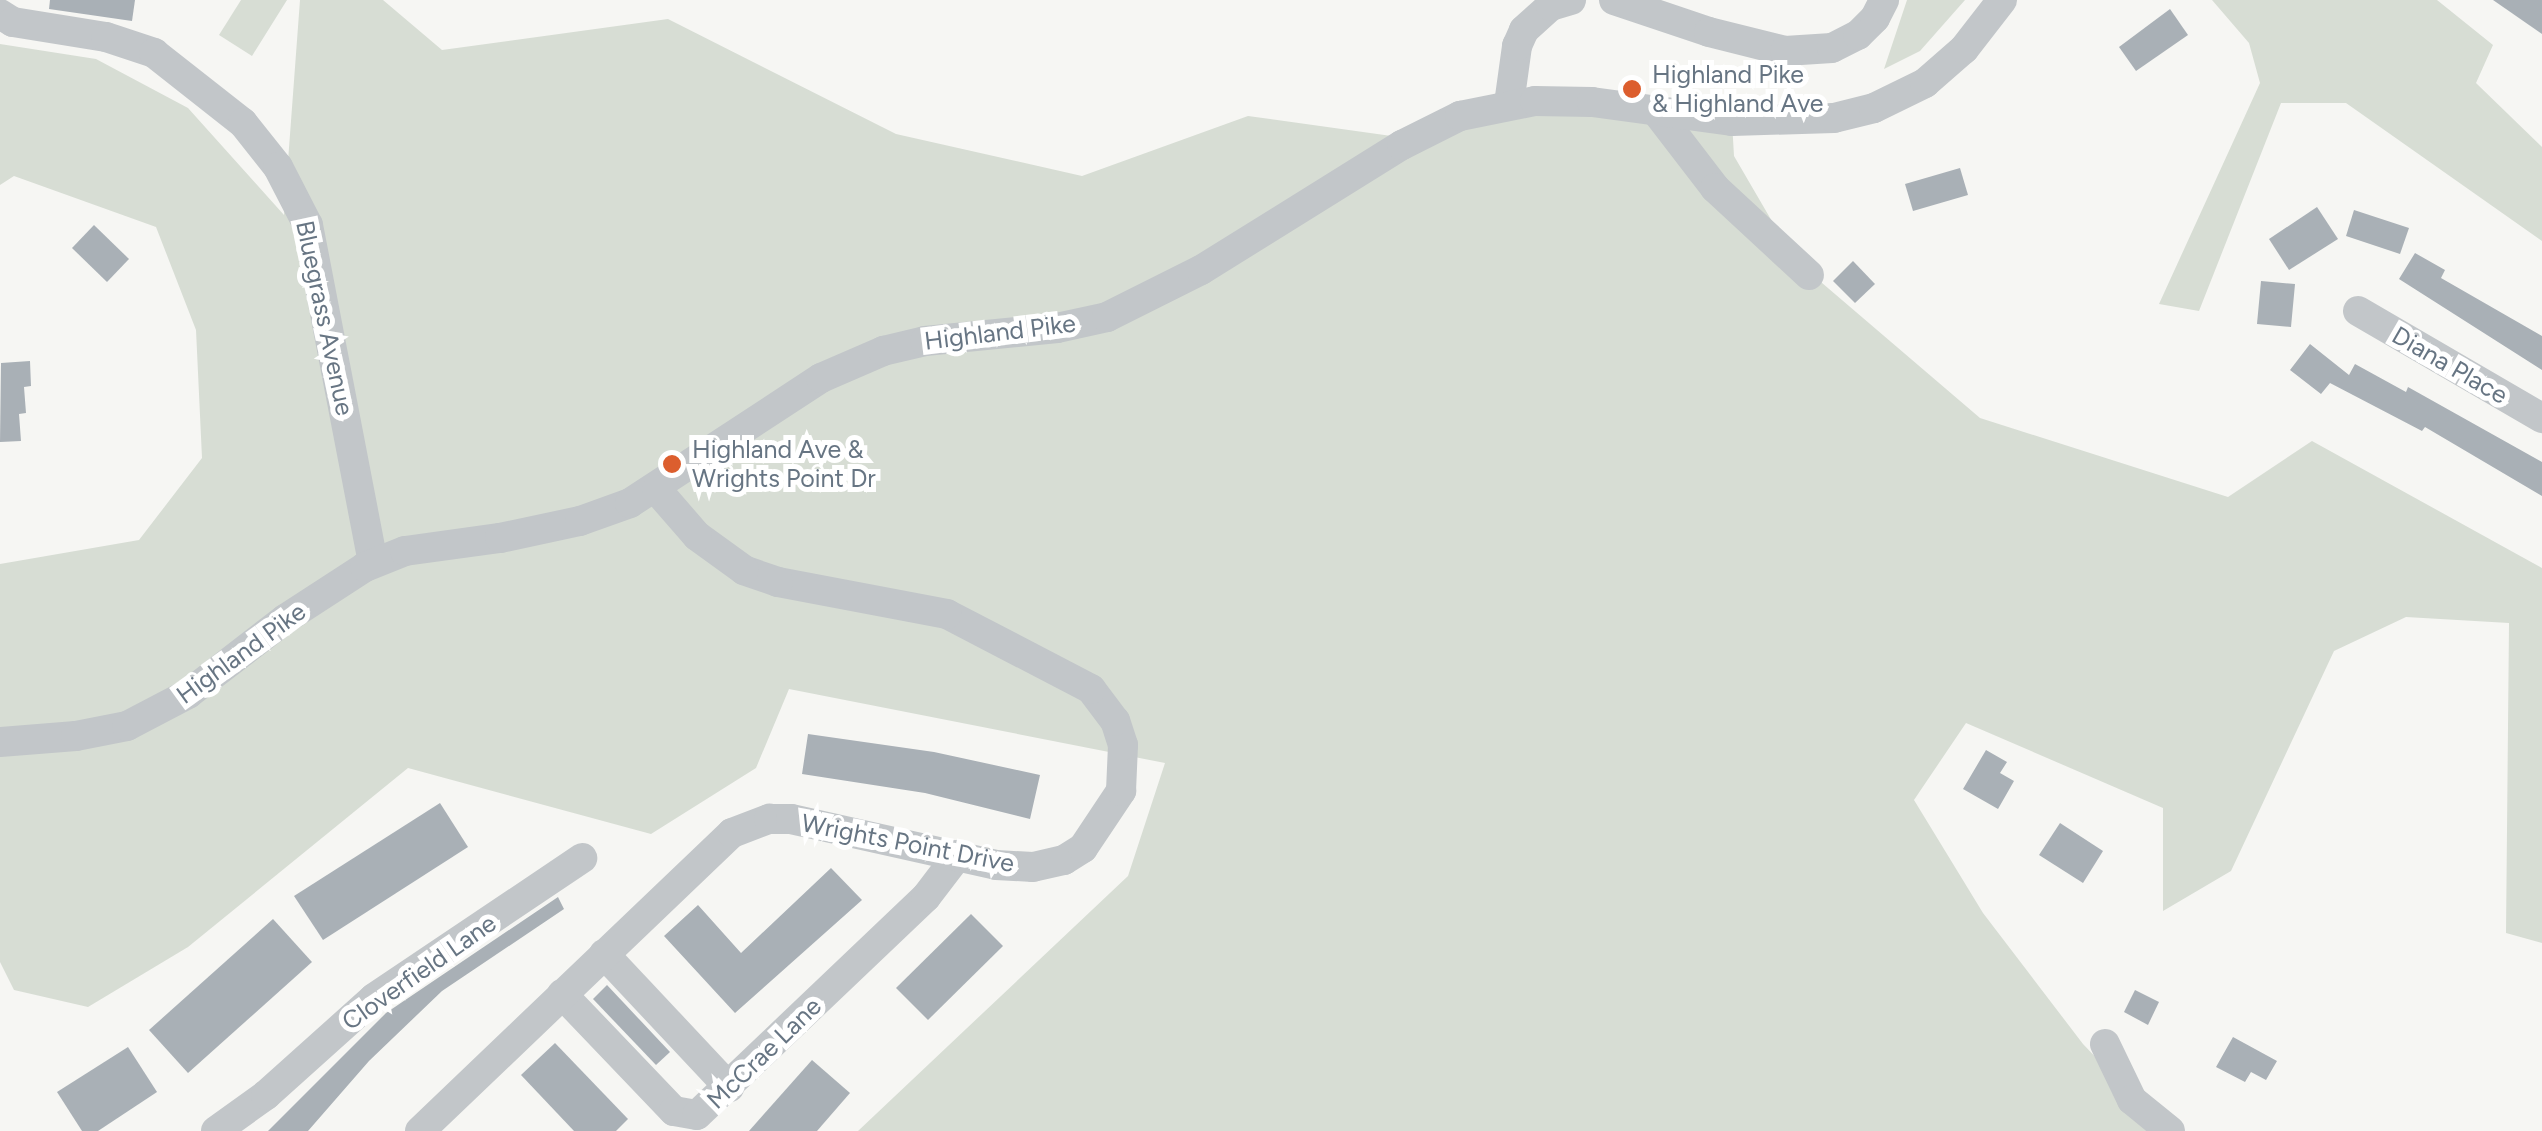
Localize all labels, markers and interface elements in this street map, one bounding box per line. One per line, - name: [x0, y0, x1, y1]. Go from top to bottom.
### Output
- place label: Highland Pike & Highland Ave: [1652, 60, 1823, 119]
- marker: Highland Pike & Highland Ave: [1621, 78, 1643, 100]
- street label: Bluegrass Avenue: [290, 218, 360, 418]
- street label: Highland Pike: [923, 308, 1077, 356]
- street label: Diana Place: [2387, 320, 2513, 410]
- place label: Highland Ave & Wrights Point Dr: [692, 435, 876, 494]
- marker: Highland Ave & Wrights Point Dr: [661, 453, 683, 475]
- street label: Highland Pike: [171, 596, 311, 710]
- street label: Wrights Point Drive: [799, 808, 1017, 878]
- street label: Cloverfield Lane: [336, 908, 502, 1036]
- street label: McCrae Lane: [701, 991, 827, 1115]

